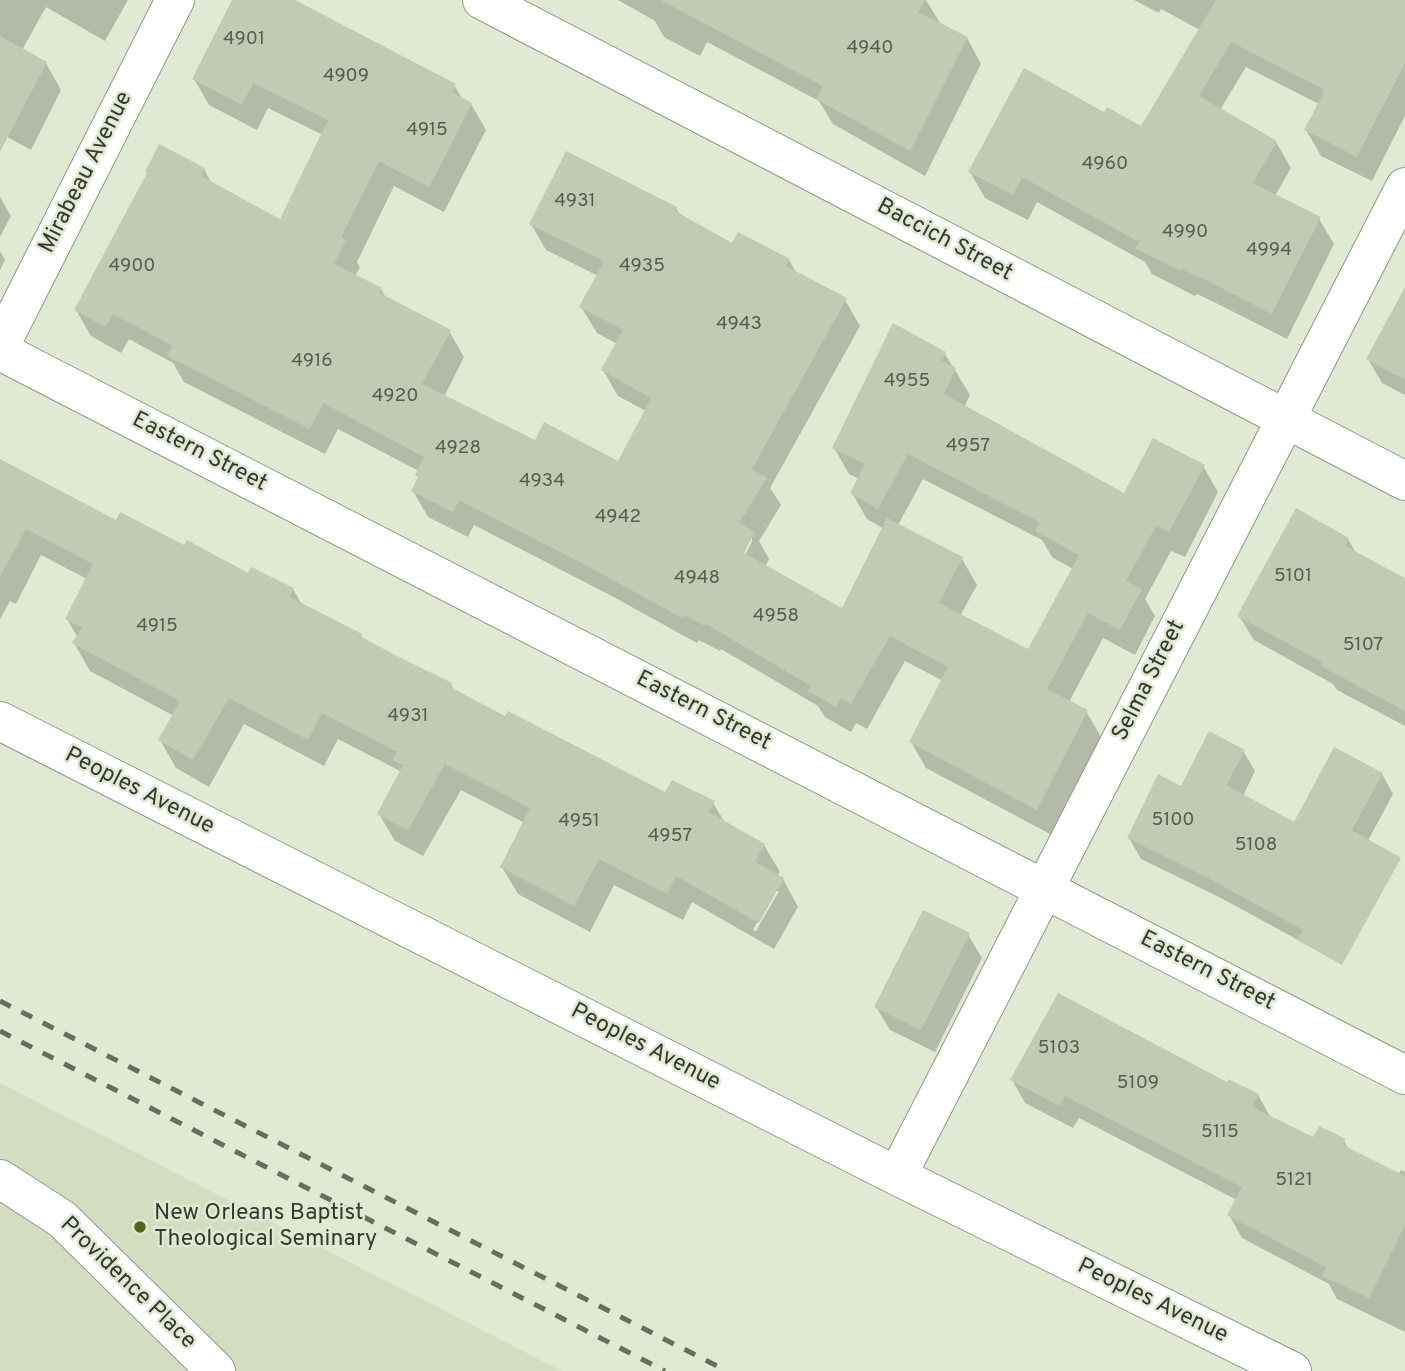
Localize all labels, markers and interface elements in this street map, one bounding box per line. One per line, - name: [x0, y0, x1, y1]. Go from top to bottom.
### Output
- house number: 4901: [223, 29, 265, 51]
- house number: 4940: [847, 38, 893, 60]
- house number: 4909: [323, 66, 369, 88]
- street label: Mirabeau Avenue: [34, 88, 140, 258]
- house number: 4915: [406, 120, 448, 142]
- house number: 4960: [1082, 154, 1128, 176]
- house number: 4931: [554, 191, 596, 213]
- street label: Baccich Street: [871, 194, 1017, 288]
- house number: 4990: [1162, 222, 1208, 244]
- house number: 4994: [1246, 240, 1292, 262]
- house number: 4900: [109, 256, 155, 278]
- house number: 4935: [619, 256, 665, 278]
- house number: 4943: [716, 314, 762, 336]
- house number: 4916: [291, 351, 333, 373]
- house number: 4955: [884, 371, 930, 393]
- house number: 4920: [372, 386, 418, 408]
- street label: Eastern Street: [127, 407, 271, 499]
- house number: 4957: [946, 436, 990, 458]
- house number: 4928: [435, 438, 481, 460]
- house number: 4934: [519, 471, 565, 493]
- house number: 4942: [595, 507, 641, 529]
- house number: 5101: [1274, 566, 1312, 588]
- house number: 4948: [674, 568, 720, 590]
- house number: 4958: [753, 606, 799, 628]
- house number: 4915: [136, 616, 178, 638]
- street label: Selma Street: [1108, 616, 1192, 746]
- house number: 5107: [1343, 635, 1383, 657]
- street label: Eastern Street: [631, 666, 775, 758]
- house number: 4931: [387, 706, 429, 728]
- street label: Peoples Avenue: [60, 742, 218, 842]
- house number: 5100: [1151, 810, 1195, 832]
- house number: 4951: [558, 811, 600, 833]
- house number: 4957: [648, 826, 692, 848]
- house number: 5108: [1235, 835, 1277, 857]
- street label: Eastern Street: [1135, 926, 1279, 1018]
- street label: Peoples Avenue: [566, 998, 724, 1098]
- house number: 5103: [1038, 1038, 1080, 1060]
- house number: 5109: [1117, 1073, 1159, 1095]
- house number: 5115: [1201, 1122, 1239, 1144]
- house number: 5121: [1275, 1170, 1313, 1192]
- place label: New Orleans Baptist Theological Seminary: [154, 1200, 377, 1254]
- street label: Providence Place: [53, 1212, 201, 1356]
- marker: New Orleans Baptist Theological Seminary: [132, 1219, 148, 1235]
- street label: Peoples Avenue: [1072, 1254, 1232, 1350]

